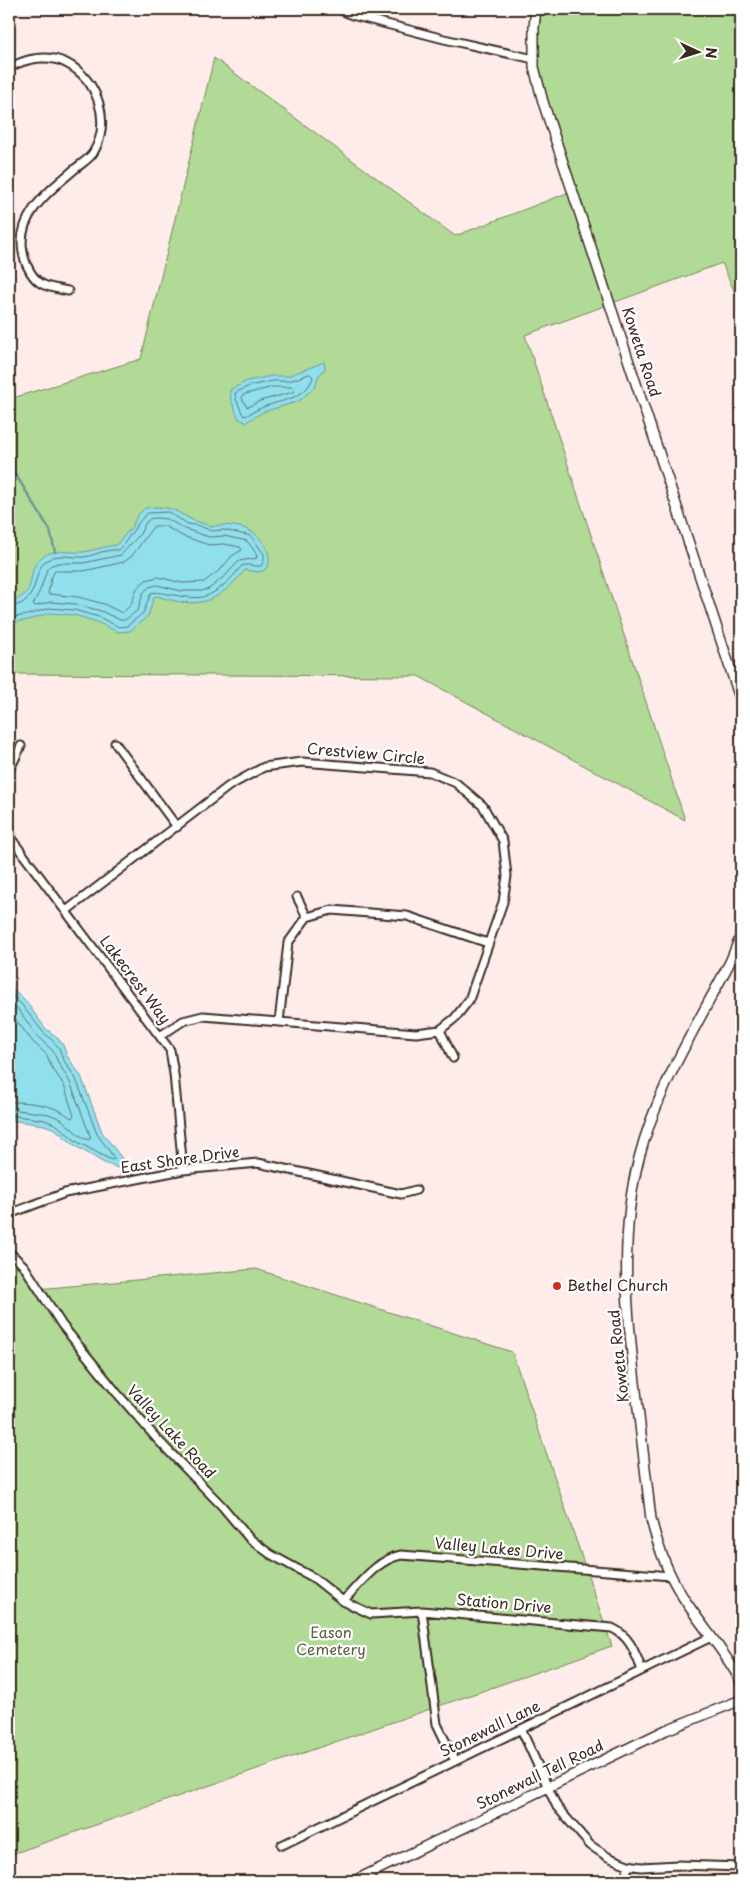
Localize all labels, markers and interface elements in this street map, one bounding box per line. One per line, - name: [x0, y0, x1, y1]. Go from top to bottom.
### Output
- north arrow: [672, 28, 722, 78]
- text: N: [701, 47, 722, 59]
- street label: Koweta Road: [617, 304, 668, 400]
- street label: Crestview Circle: [306, 736, 426, 769]
- street label: Lakecrest Way: [95, 930, 177, 1028]
- street label: East Shore Drive: [119, 1139, 241, 1178]
- place label: Bethel Church: [567, 1273, 668, 1296]
- marker: Bethel Church: [551, 1280, 563, 1292]
- street label: Koweta Road: [601, 1308, 634, 1404]
- street label: Valley Lake Road: [122, 1379, 222, 1483]
- street label: Valley Lakes Drive: [434, 1530, 564, 1565]
- street label: Station Drive: [456, 1587, 553, 1618]
- park label: Eason Cemetery: [296, 1620, 366, 1660]
- street label: Stonewall Lane: [435, 1693, 544, 1762]
- street label: Stonewall Tell Road: [472, 1733, 607, 1815]

